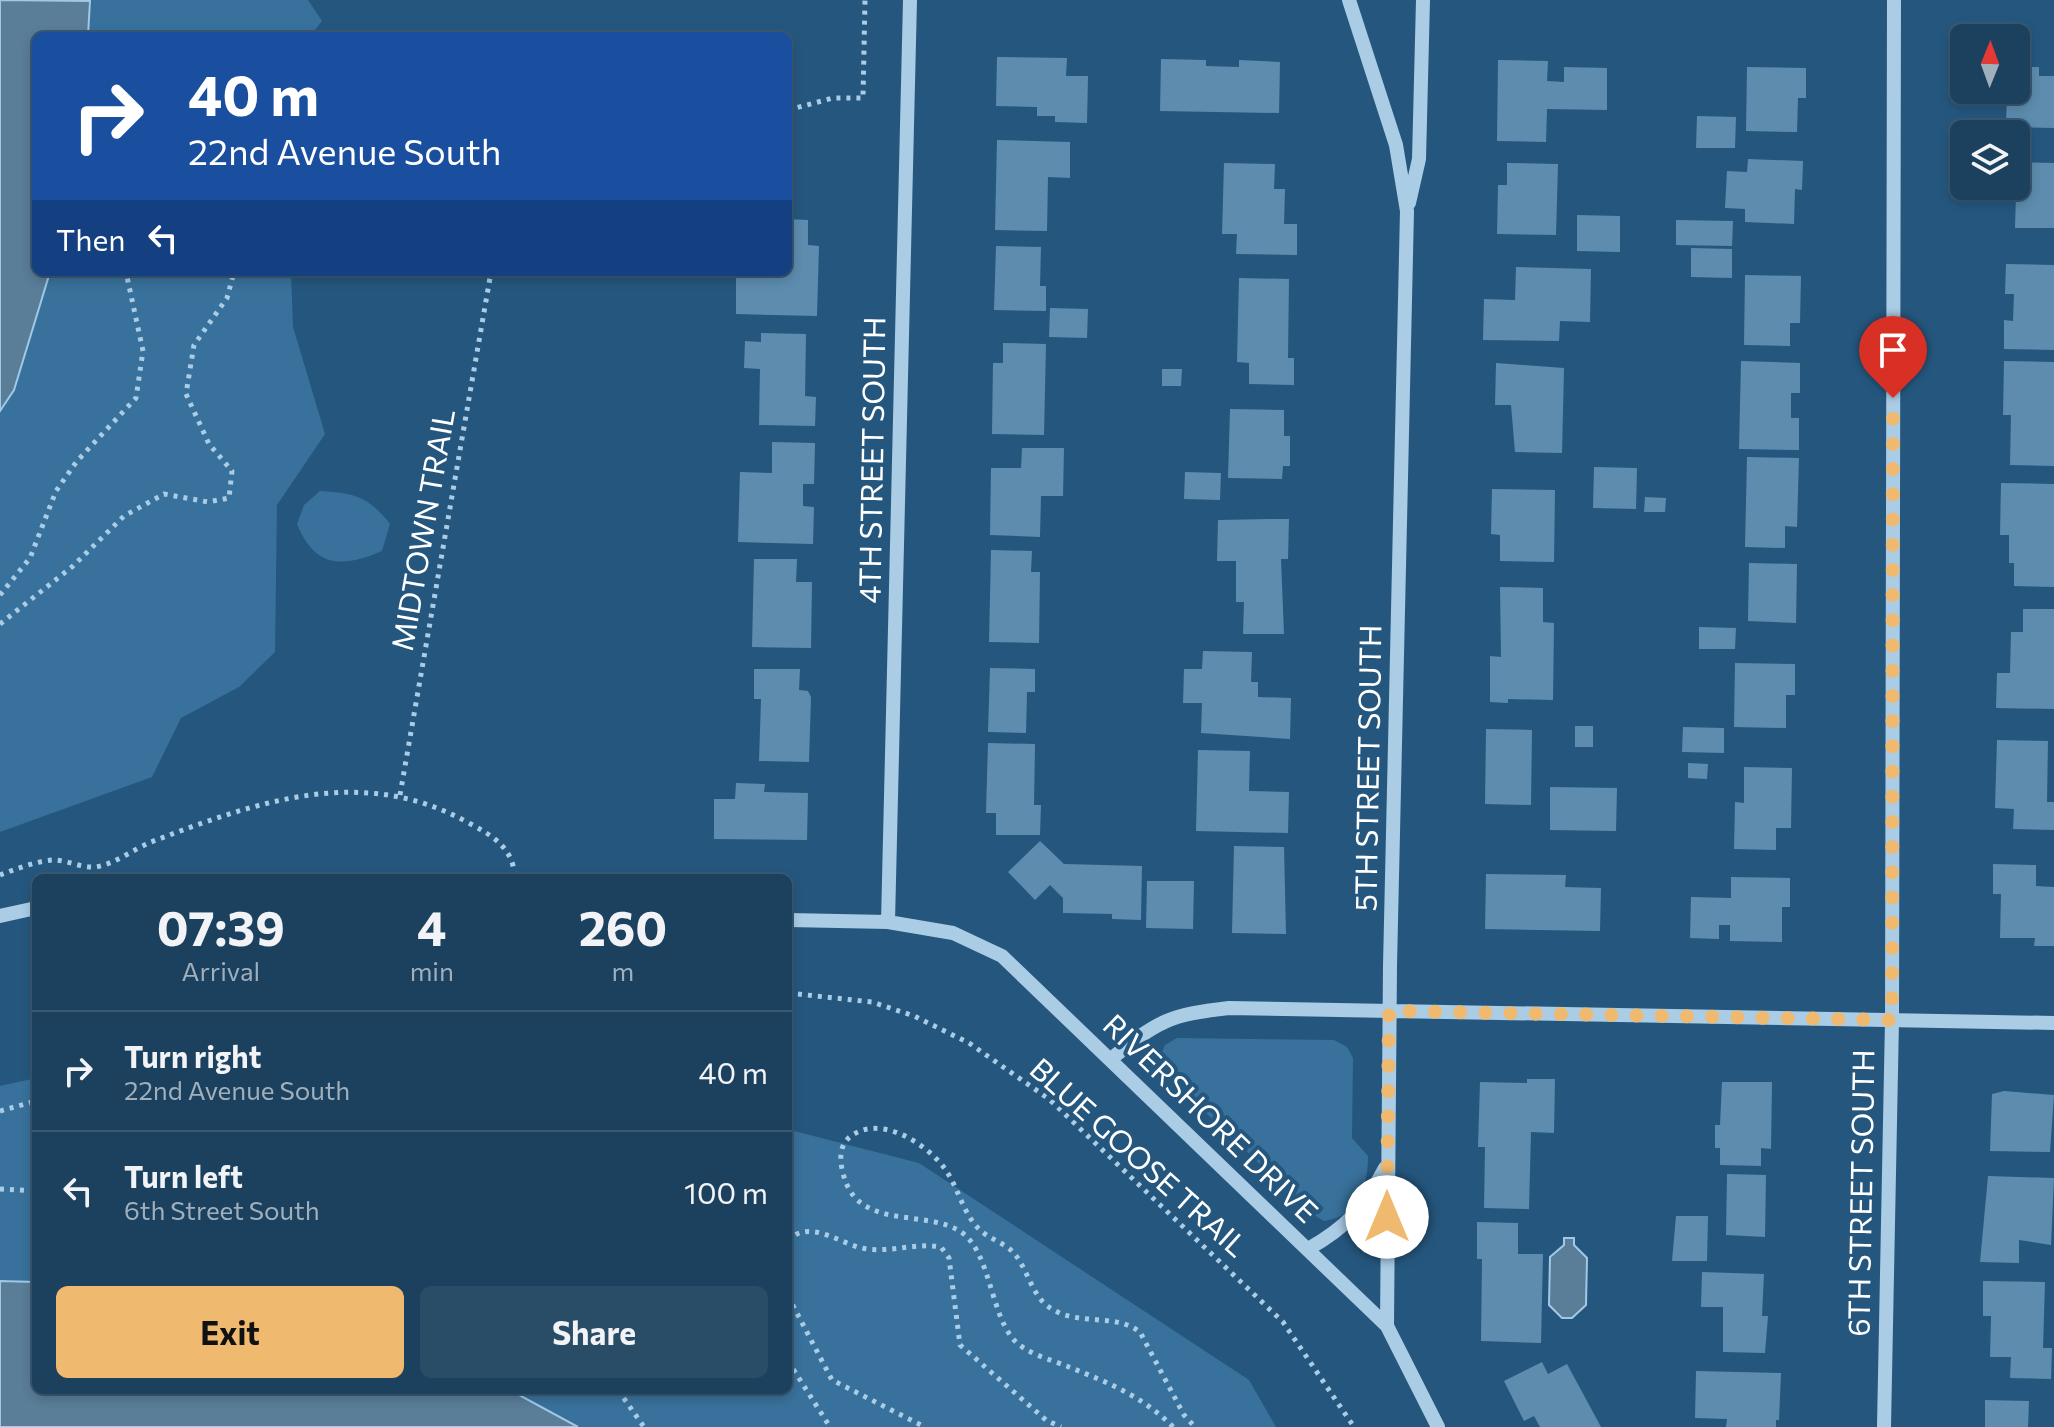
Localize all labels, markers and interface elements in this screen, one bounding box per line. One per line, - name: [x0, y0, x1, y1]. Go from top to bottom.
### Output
- north arrow: [1950, 24, 2030, 104]
- map controls: [1950, 24, 2030, 200]
- text: 40 m: [188, 59, 319, 128]
- icon: right: [56, 64, 160, 168]
- button: layers: [1950, 120, 2030, 200]
- text: 22nd Avenue South: [188, 128, 501, 172]
- icon: left: [141, 216, 185, 260]
- text: Then: [56, 220, 125, 257]
- street label: 4TH STREET SOUTH: [849, 316, 892, 604]
- pin: [1859, 316, 1927, 398]
- icon: arrive: [1871, 328, 1915, 372]
- street label: MIDTOWN TRAIL: [382, 406, 461, 653]
- street label: 5TH STREET SOUTH: [1346, 624, 1388, 912]
- text: 07:39: [157, 897, 285, 956]
- text: 4: [417, 897, 447, 956]
- text: 260: [579, 897, 667, 956]
- text: Arrival: [181, 955, 260, 986]
- text: min: [410, 955, 454, 986]
- text: m: [612, 955, 634, 986]
- street label: RIVERSHORE DRIVE: [1097, 1005, 1327, 1229]
- text: Turn right: [124, 1037, 261, 1074]
- icon: right: [56, 1049, 100, 1093]
- street label: BLUE GOOSE TRAIL: [1023, 1049, 1256, 1263]
- street label: 6TH STREET SOUTH: [1838, 1049, 1881, 1337]
- text: 40 m: [699, 1053, 768, 1090]
- text: 22nd Avenue South: [124, 1074, 350, 1105]
- text: Turn left: [124, 1157, 243, 1194]
- icon: left: [56, 1169, 100, 1213]
- text: 100 m: [684, 1173, 768, 1210]
- position arrow: [1345, 1175, 1429, 1259]
- text: 6th Street South: [124, 1194, 320, 1225]
- button: Exit: [56, 1286, 404, 1378]
- button: Share: [420, 1286, 768, 1378]

